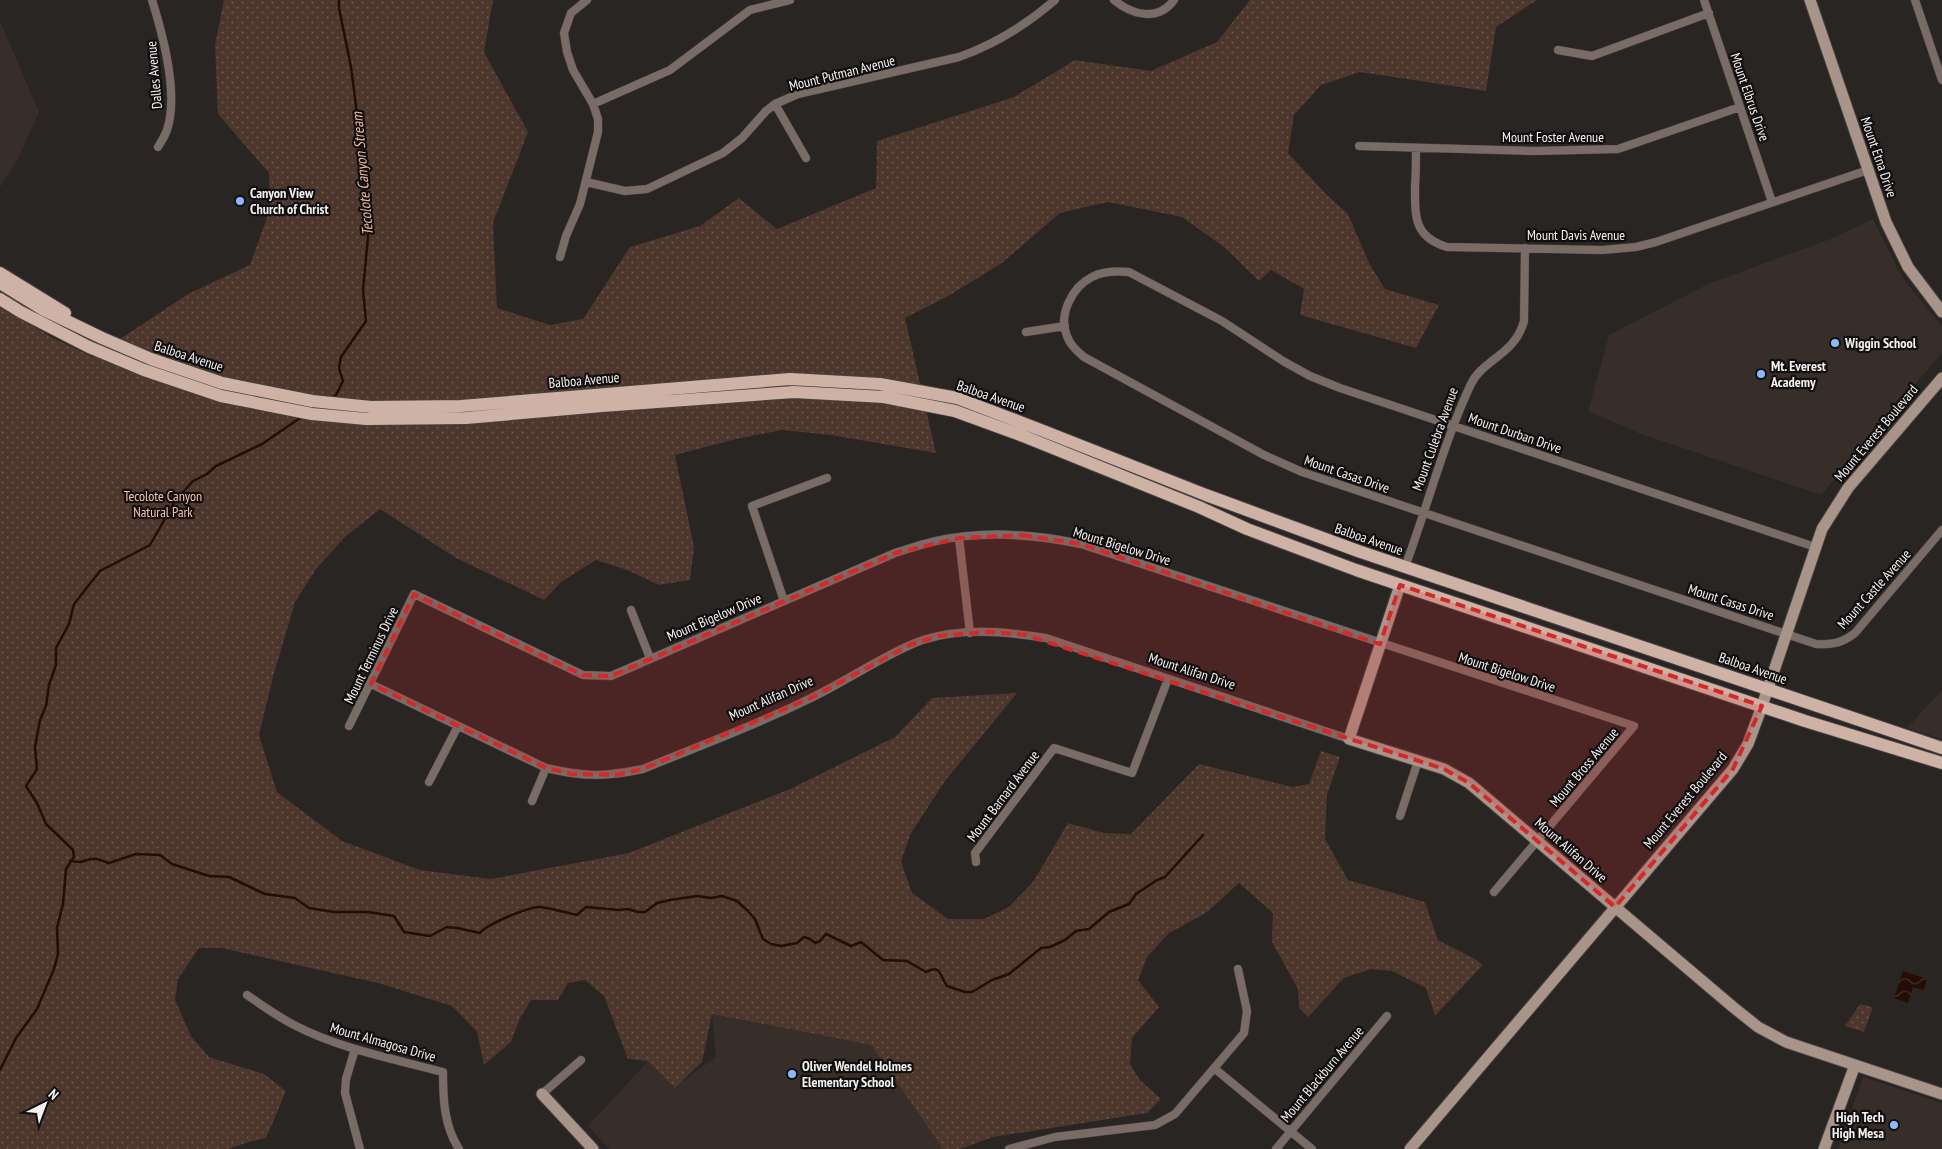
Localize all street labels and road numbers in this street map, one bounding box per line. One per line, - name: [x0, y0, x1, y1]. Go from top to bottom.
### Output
- street label: Dalles Avenue: [142, 40, 166, 110]
- street label: Mount Elbrus Drive: [1726, 50, 1774, 144]
- street label: Mount Putman Avenue: [787, 51, 897, 95]
- street label: Mount Etna Drive: [1857, 114, 1901, 200]
- street label: Mount Foster Avenue: [1502, 128, 1604, 146]
- street label: Mount Davis Avenue: [1527, 226, 1625, 244]
- street label: Balboa Avenue: [152, 336, 226, 376]
- street label: Balboa Avenue: [548, 368, 620, 392]
- street label: Balboa Avenue: [954, 376, 1028, 416]
- street label: Mount Everest Boulevard: [1830, 381, 1922, 485]
- street label: Mount Culebra Avenue: [1408, 385, 1462, 493]
- street label: Mount Durban Drive: [1466, 409, 1564, 457]
- street label: Mount Casas Drive: [1302, 451, 1392, 497]
- street label: Balboa Avenue: [1332, 519, 1406, 559]
- street label: Mount Bigelow Drive: [1071, 523, 1173, 569]
- street label: Mount Castle Avenue: [1833, 545, 1915, 633]
- street label: Mount Casas Drive: [1686, 580, 1776, 624]
- street label: Mount Bigelow Drive: [664, 589, 764, 645]
- street label: Mount Terminus Drive: [340, 603, 402, 706]
- street label: Mount Alifan Drive: [1146, 648, 1238, 694]
- street label: Mount Bigelow Drive: [1456, 648, 1558, 696]
- street label: Balboa Avenue: [1716, 648, 1790, 688]
- street label: Mount Alifan Drive: [726, 671, 816, 725]
- street label: Mount Bross Avenue: [1546, 724, 1623, 810]
- street label: Mount Barnard Avenue: [963, 747, 1043, 845]
- street label: Mount Everest Boulevard: [1639, 748, 1731, 852]
- street label: Mount Alifan Drive: [1531, 814, 1611, 887]
- street label: Mount Almagosa Drive: [328, 1018, 438, 1066]
- street label: Mount Blackburn Avenue: [1277, 1022, 1368, 1126]

